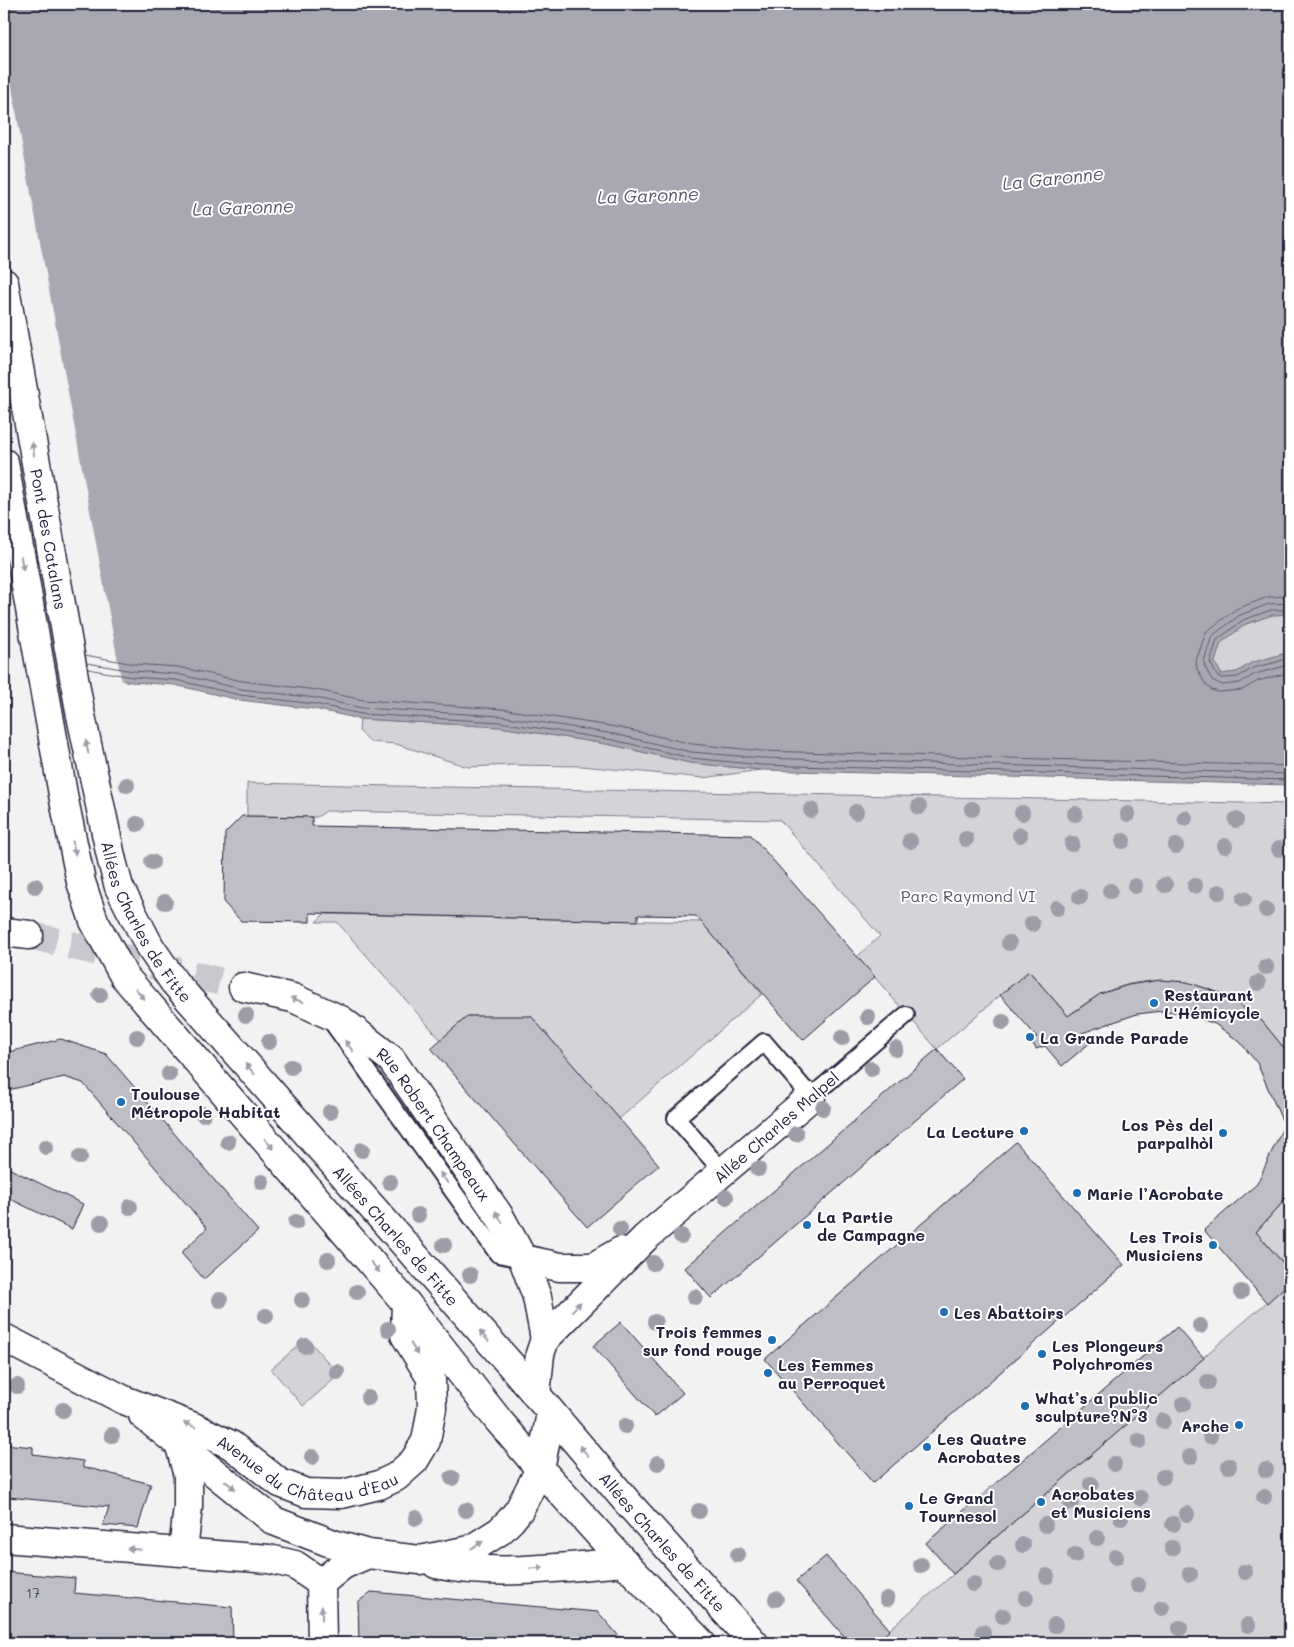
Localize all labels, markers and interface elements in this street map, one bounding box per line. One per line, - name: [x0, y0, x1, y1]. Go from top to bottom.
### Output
- water label: La Garonne: [1001, 161, 1105, 195]
- water label: La Garonne: [597, 181, 699, 209]
- water label: La Garonne: [192, 193, 294, 221]
- one-way arrow: [29, 441, 37, 457]
- street label: Pont des Catalans: [27, 467, 72, 611]
- one-way arrow: [18, 555, 26, 571]
- one-way arrow: [83, 739, 91, 754]
- street label: Allées Charles de Fitte: [98, 839, 197, 1006]
- one-way arrow: [70, 841, 78, 856]
- park label: Parc Raymond VI: [901, 885, 1035, 906]
- place label: Restaurant L'Hémicycle: [1164, 984, 1260, 1023]
- one-way arrow: [134, 988, 145, 1001]
- one-way arrow: [290, 996, 305, 1003]
- marker: Restaurant L'Hémicycle: [1148, 997, 1160, 1009]
- place label: La Grande Parade: [1040, 1027, 1189, 1048]
- marker: La Grande Parade: [1024, 1031, 1036, 1043]
- one-way arrow: [344, 1039, 354, 1053]
- street label: Rue Robert Champeaux: [373, 1042, 496, 1205]
- one-way arrow: [245, 1062, 256, 1075]
- street label: Allée Charles Malpel: [709, 1067, 843, 1187]
- place label: Toulouse Métropole Habitat: [131, 1083, 280, 1122]
- marker: Toulouse Métropole Habitat: [115, 1096, 127, 1108]
- place label: Los Pès del parpalhòl: [1122, 1114, 1213, 1153]
- place label: La Lecture: [927, 1121, 1014, 1142]
- marker: La Lecture: [1018, 1125, 1030, 1137]
- marker: Los Pès del parpalhòl: [1217, 1127, 1229, 1139]
- one-way arrow: [263, 1137, 274, 1150]
- street label: Allées Charles de Fitte: [329, 1160, 464, 1310]
- one-way arrow: [438, 1172, 449, 1185]
- place label: Marie l’Acrobate: [1087, 1183, 1223, 1204]
- marker: Marie l’Acrobate: [1071, 1187, 1083, 1199]
- place label: La Partie de Campagne: [817, 1206, 925, 1245]
- one-way arrow: [494, 1210, 503, 1223]
- marker: La Partie de Campagne: [801, 1219, 813, 1231]
- place label: Les Trois Musiciens: [1126, 1226, 1203, 1265]
- marker: Les Trois Musiciens: [1207, 1239, 1219, 1251]
- one-way arrow: [369, 1260, 380, 1273]
- one-way arrow: [570, 1301, 582, 1313]
- place label: Les Abattoirs: [954, 1302, 1064, 1323]
- marker: Les Abattoirs: [938, 1306, 950, 1318]
- place label: Trois femmes sur fond rouge: [643, 1321, 762, 1360]
- one-way arrow: [479, 1329, 490, 1342]
- marker: Trois femmes sur fond rouge: [766, 1334, 778, 1346]
- place label: Les Plongeurs Polychromes: [1052, 1335, 1163, 1374]
- one-way arrow: [409, 1343, 418, 1356]
- marker: Les Plongeurs Polychromes: [1036, 1348, 1048, 1360]
- place label: Les Femmes au Perroquet: [778, 1354, 886, 1393]
- marker: Les Femmes au Perroquet: [762, 1367, 774, 1379]
- place label: What’s a public sculpture?N°3: [1035, 1387, 1158, 1426]
- marker: What’s a public sculpture?N°3: [1019, 1400, 1031, 1412]
- place label: Arche: [1181, 1415, 1229, 1436]
- marker: Arche: [1233, 1419, 1245, 1431]
- one-way arrow: [183, 1421, 197, 1429]
- place label: Les Quatre Acrobates: [937, 1428, 1026, 1467]
- street label: Avenue du Château d'Eau: [214, 1429, 401, 1505]
- marker: Les Quatre Acrobates: [921, 1441, 933, 1453]
- one-way arrow: [578, 1446, 590, 1458]
- street label: Allées Charles de Fitte: [595, 1467, 731, 1616]
- one-way arrow: [223, 1480, 236, 1491]
- place label: Acrobates et Musiciens: [1051, 1483, 1151, 1522]
- place label: Le Grand Tournesol: [919, 1487, 997, 1526]
- marker: Acrobates et Musiciens: [1035, 1496, 1047, 1508]
- marker: Le Grand Tournesol: [903, 1500, 915, 1512]
- one-way arrow: [470, 1541, 483, 1550]
- one-way arrow: [126, 1545, 142, 1553]
- one-way arrow: [530, 1564, 546, 1572]
- house number: 17: [26, 1583, 40, 1602]
- one-way arrow: [317, 1605, 325, 1621]

